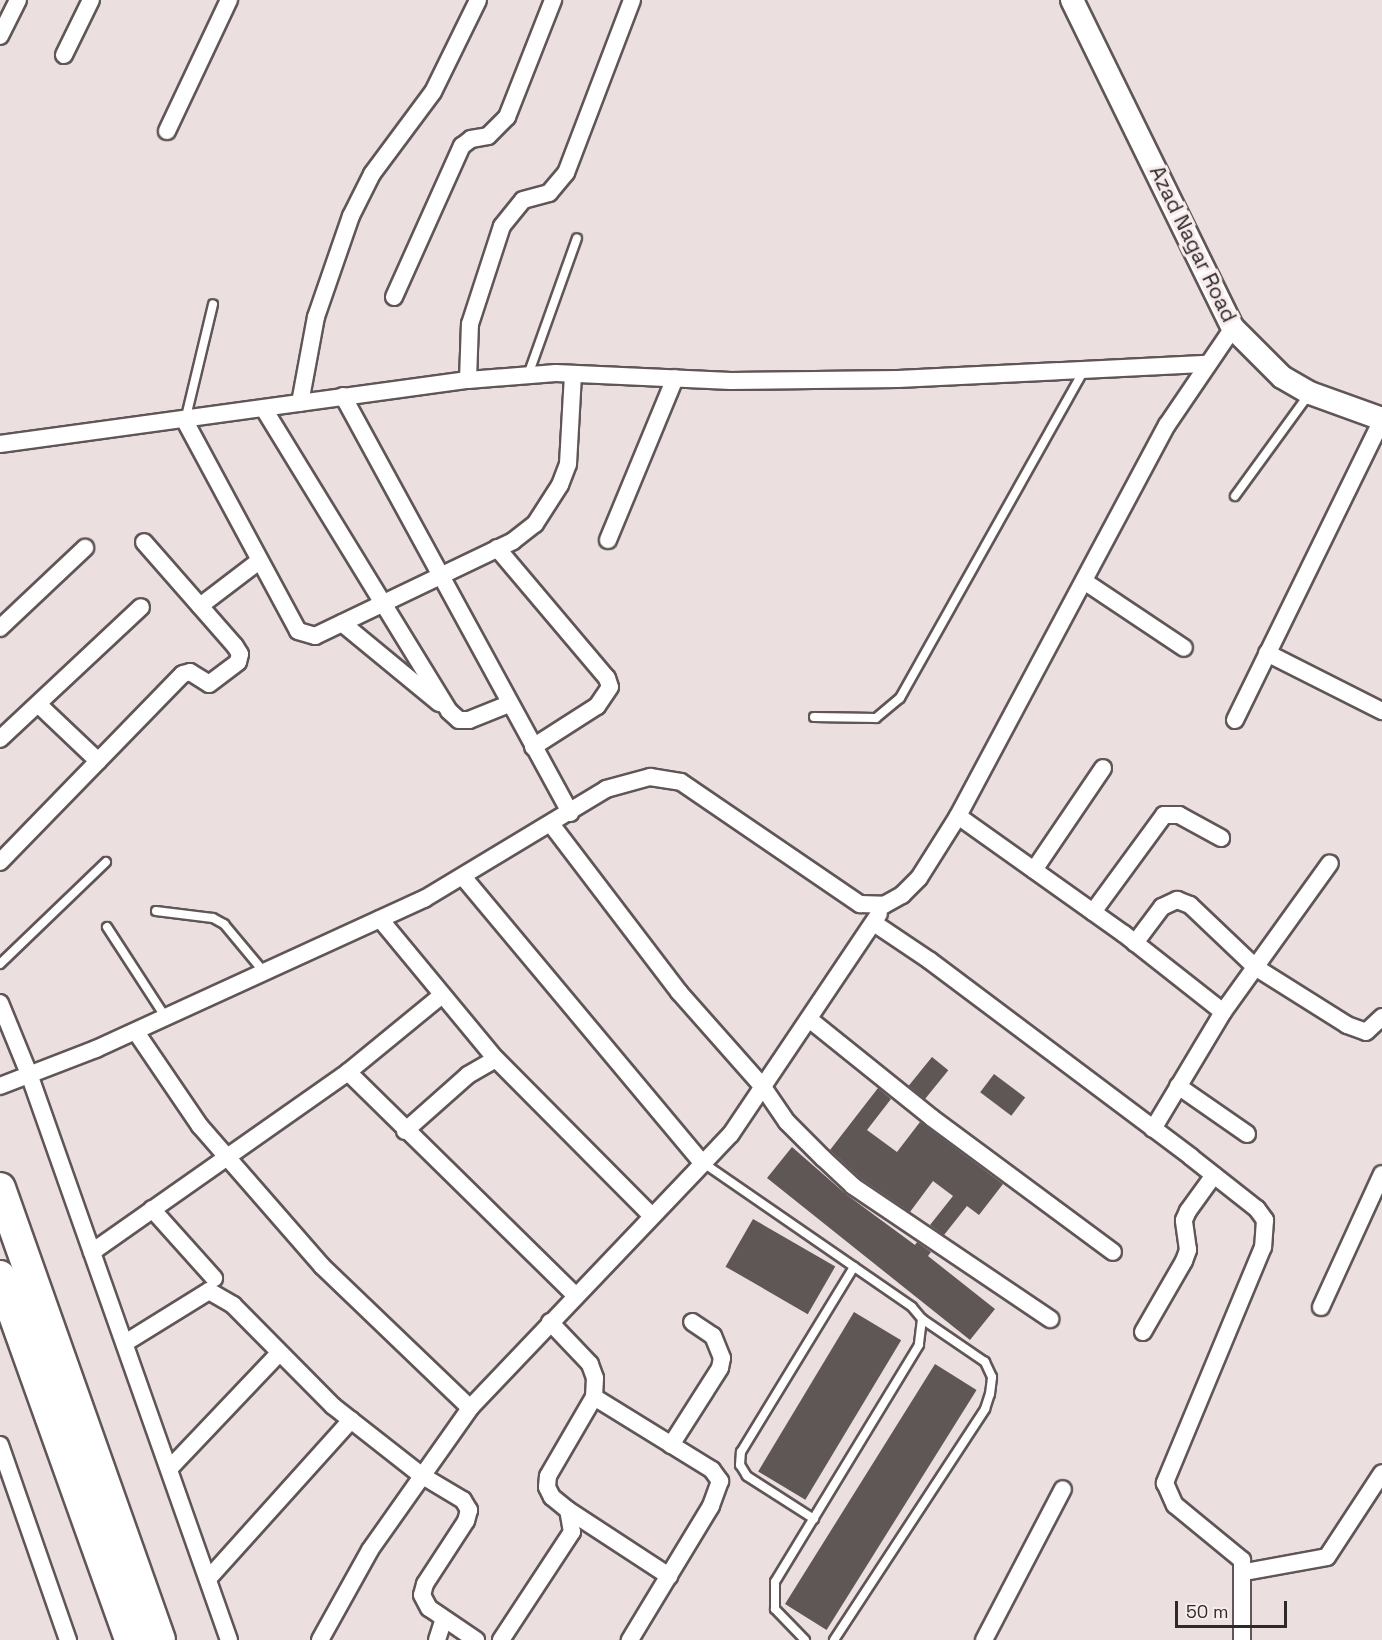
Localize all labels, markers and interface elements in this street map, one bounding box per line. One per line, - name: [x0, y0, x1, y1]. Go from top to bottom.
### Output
- street label: Azad Nagar Road: [1144, 162, 1242, 326]
- scale bar: [1178, 1589, 1290, 1627]
- text: 50 m: [1186, 1600, 1228, 1623]

